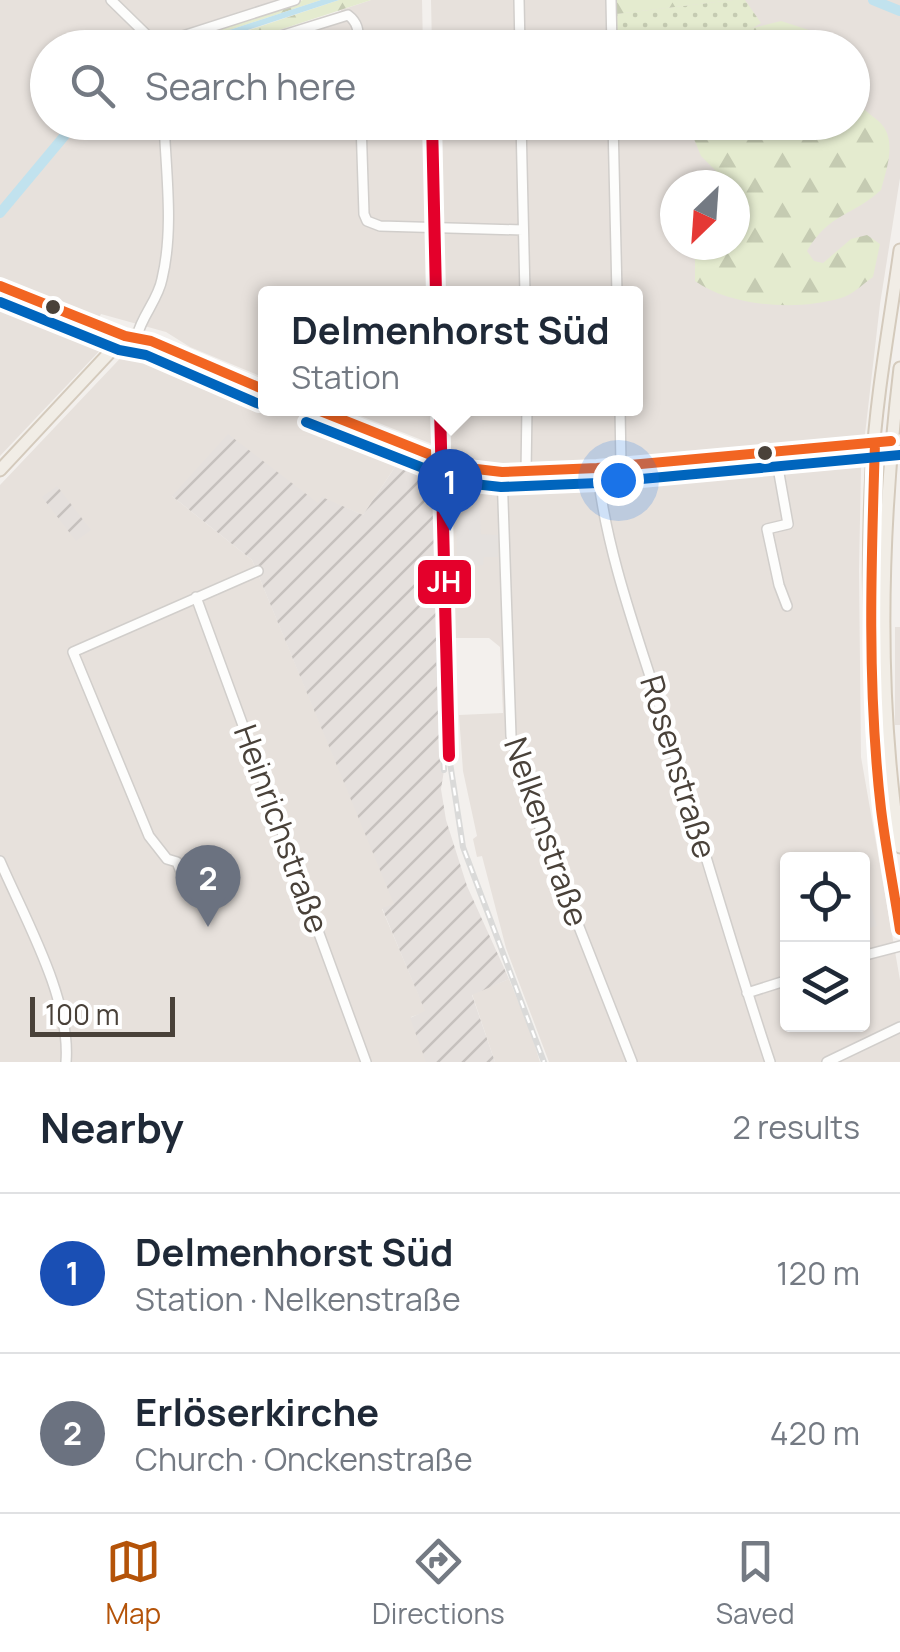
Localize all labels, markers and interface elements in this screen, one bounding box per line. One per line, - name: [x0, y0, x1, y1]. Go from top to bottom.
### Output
- search box: [30, 30, 870, 140]
- icon: search: [65, 58, 120, 113]
- text: Search here: [145, 59, 356, 111]
- north arrow: [660, 170, 750, 260]
- popup: [258, 286, 643, 416]
- unlabelled marker: [43, 297, 63, 317]
- text: Delmenhorst Süd: [291, 303, 610, 355]
- text: Station: [291, 355, 400, 399]
- unlabelled marker: [755, 443, 775, 463]
- pin: 1: [418, 448, 482, 531]
- your location: [593, 455, 644, 506]
- line badge: JH: [416, 558, 473, 606]
- text: JH: [427, 562, 461, 600]
- street label: Rosenstraße: [630, 670, 728, 864]
- street label: Heinrichstraße: [224, 718, 340, 939]
- street label: Nelkenstraße: [494, 731, 600, 932]
- pin: 2: [176, 844, 240, 927]
- map controls: [780, 852, 870, 1032]
- button: locate: [780, 852, 870, 942]
- button: layers: [780, 942, 870, 1032]
- scale bar: [30, 992, 175, 1036]
- text: 100 m: [45, 995, 119, 1033]
- text: Nearby: [40, 1098, 184, 1156]
- text: 2 results: [733, 1105, 860, 1149]
- text: Delmenhorst Süd: [135, 1225, 454, 1277]
- text: 1: [65, 1251, 80, 1295]
- text: 120 m: [776, 1251, 860, 1295]
- text: Station · Nelkenstraße: [135, 1277, 461, 1321]
- text: Erlöserkirche: [135, 1385, 379, 1437]
- text: 2: [63, 1411, 82, 1455]
- text: 420 m: [770, 1411, 860, 1455]
- text: Church · Onckenstraße: [135, 1437, 473, 1481]
- tab: Map: [105, 1534, 161, 1632]
- tab: Directions: [372, 1534, 505, 1632]
- tab: Saved: [716, 1534, 795, 1632]

